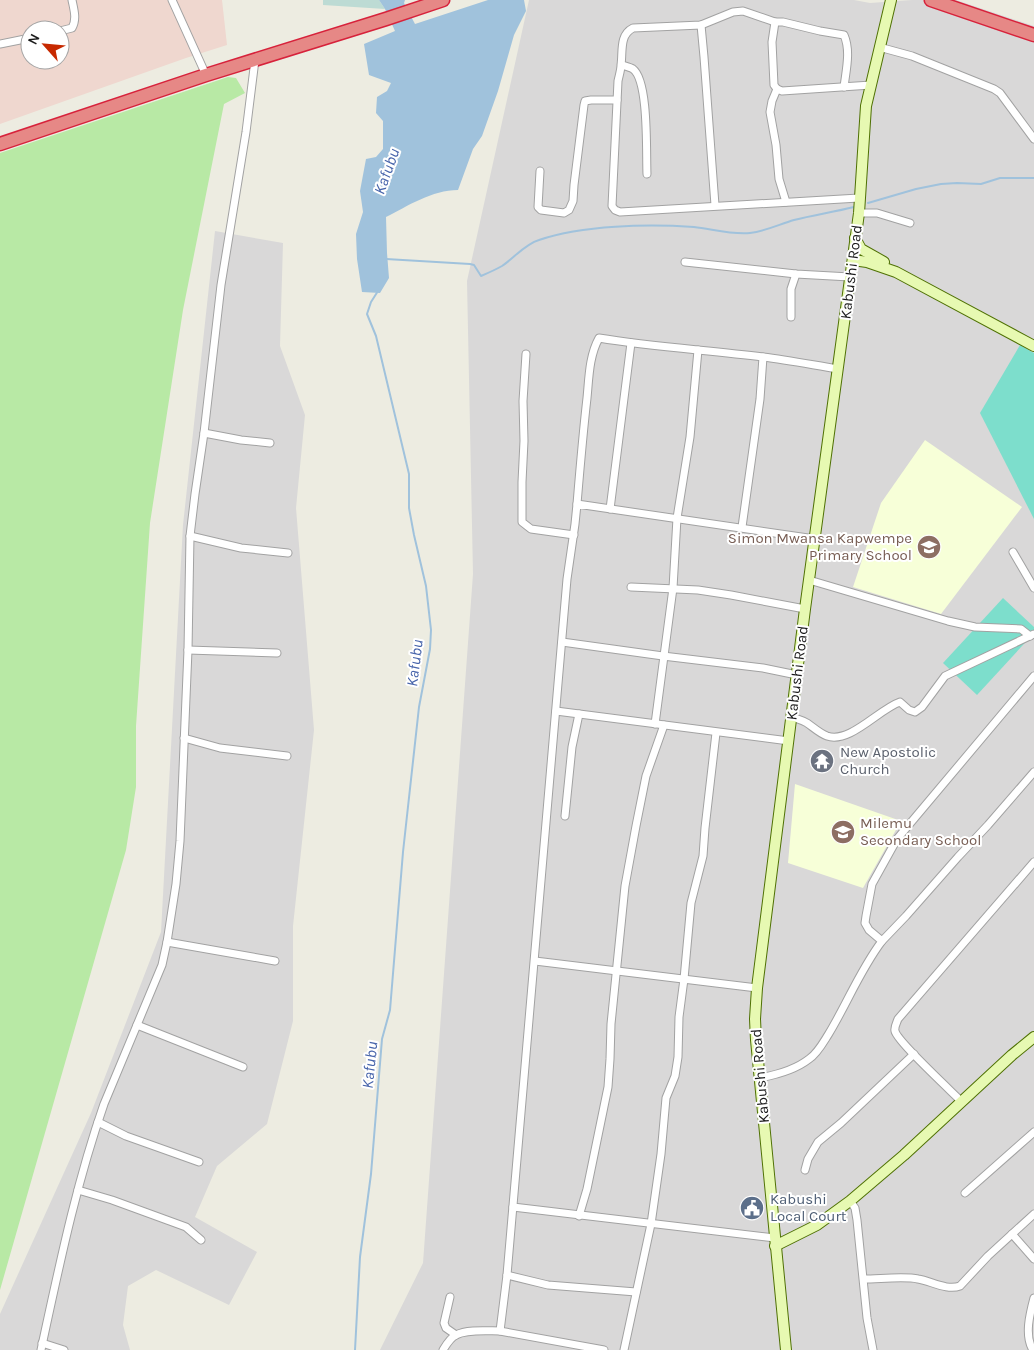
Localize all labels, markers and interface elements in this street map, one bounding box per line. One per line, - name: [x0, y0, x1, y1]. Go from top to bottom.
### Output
- north arrow: [20, 20, 70, 70]
- text: N: [24, 31, 44, 48]
- water label: Kafubu: [369, 146, 404, 197]
- street label: Kabushi Road: [836, 224, 866, 320]
- place label: Simon Mwansa Kapwempe Primary School: [728, 529, 912, 564]
- school or university icon: Simon Mwansa Kapwempe Primary School: [916, 534, 942, 560]
- street label: Kabushi Road: [782, 625, 812, 721]
- water label: Kafubu: [402, 638, 427, 688]
- place label: New Apostolic Church: [840, 743, 936, 778]
- temple icon: New Apostolic Church: [809, 748, 835, 774]
- place label: Milemu Secondary School: [860, 814, 981, 849]
- school or university icon: Milemu Secondary School: [830, 819, 856, 845]
- street label: Kabushi Road: [747, 1028, 773, 1124]
- water label: Kafubu: [358, 1040, 381, 1090]
- place label: Kabushi Local Court: [770, 1190, 847, 1225]
- public building icon: Kabushi Local Court: [739, 1195, 765, 1221]

